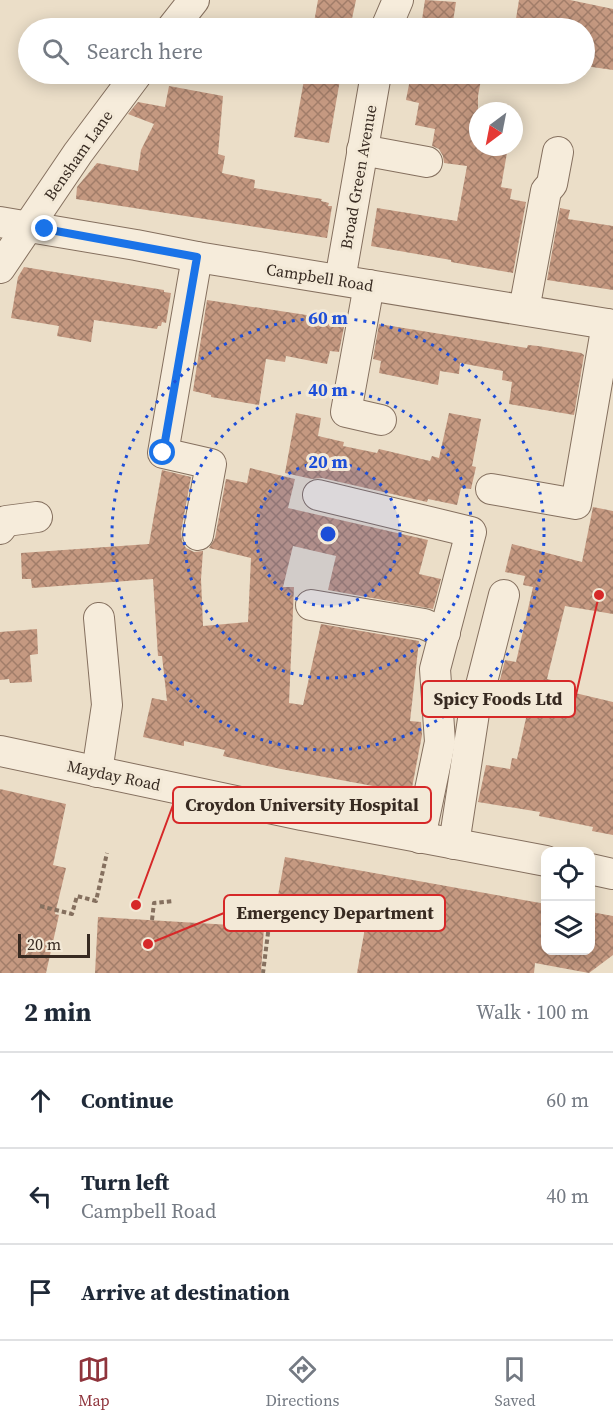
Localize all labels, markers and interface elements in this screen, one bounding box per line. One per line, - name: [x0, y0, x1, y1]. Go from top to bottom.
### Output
- search box: [18, 18, 595, 84]
- icon: search: [39, 35, 72, 68]
- text: Search here: [87, 36, 203, 66]
- north arrow: [469, 102, 523, 156]
- street label: Broad Green Avenue: [334, 103, 382, 251]
- street label: Bensham Lane: [39, 105, 117, 205]
- route end: [31, 215, 57, 241]
- street label: Campbell Road: [265, 258, 375, 296]
- text: 60 m: [308, 305, 348, 330]
- text: 40 m: [308, 377, 348, 402]
- route start: [149, 439, 175, 465]
- text: 20 m: [308, 449, 348, 474]
- centre of rings: [318, 524, 338, 544]
- callout: Spicy Foods Ltd: [422, 681, 575, 717]
- text: Spicy Foods Ltd: [434, 686, 563, 711]
- street label: Mayday Road: [65, 754, 163, 796]
- callout: Croydon University Hospital: [173, 787, 431, 823]
- text: Croydon University Hospital: [185, 792, 419, 817]
- map controls: [541, 847, 595, 955]
- button: locate: [541, 847, 595, 901]
- callout: Emergency Department: [224, 895, 445, 931]
- text: Emergency Department: [236, 900, 434, 925]
- button: layers: [541, 901, 595, 955]
- scale bar: [18, 931, 90, 958]
- text: 20 m: [27, 933, 61, 955]
- text: 2 min: [24, 994, 91, 1030]
- text: Walk · 100 m: [476, 998, 589, 1026]
- icon: ahead: [24, 1084, 57, 1117]
- text: Continue: [81, 1085, 174, 1115]
- text: 60 m: [546, 1086, 589, 1114]
- text: Turn left: [81, 1167, 169, 1197]
- icon: left: [24, 1180, 57, 1213]
- text: 40 m: [546, 1182, 589, 1210]
- text: Campbell Road: [81, 1197, 216, 1225]
- icon: arrive: [24, 1276, 57, 1309]
- text: Arrive at destination: [81, 1277, 290, 1307]
- tab: Map: [77, 1353, 110, 1411]
- tab: Directions: [265, 1353, 340, 1411]
- tab: Saved: [494, 1353, 536, 1411]

